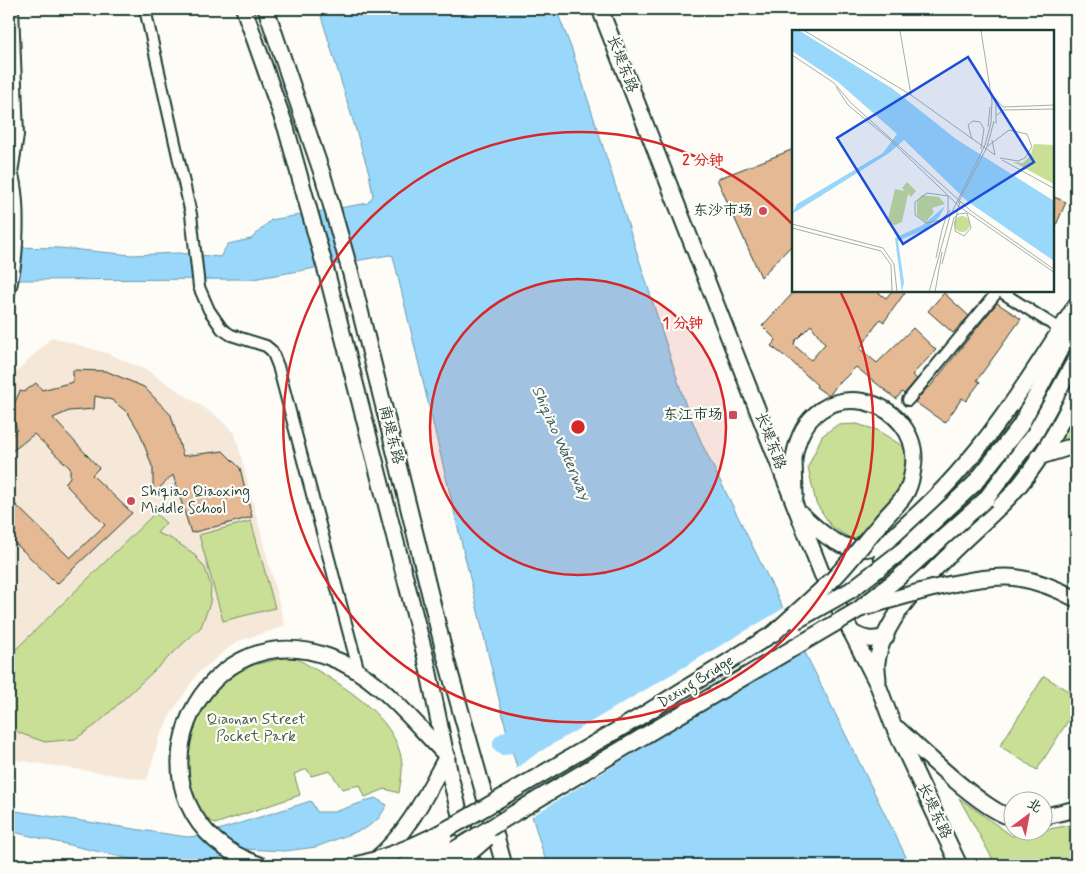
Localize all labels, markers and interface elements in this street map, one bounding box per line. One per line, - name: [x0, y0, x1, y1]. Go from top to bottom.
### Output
- inset map: [792, 30, 1055, 292]
- street label: 长堤东路: [602, 32, 642, 96]
- text: 2 分钟: [682, 151, 724, 171]
- place label: 东沙市场: [693, 201, 753, 221]
- marker: 东沙市场: [757, 205, 769, 217]
- text: 1 分钟: [663, 314, 703, 334]
- water label: Shiqiao Waterway: [526, 382, 596, 505]
- street label: 南堤东路: [374, 403, 408, 467]
- place label: 东江市场: [663, 405, 723, 425]
- marker: 东江市场: [727, 409, 739, 421]
- street label: 长堤东路: [750, 409, 790, 473]
- centre of rings: [569, 418, 587, 436]
- place label: Shiqiao Qiaoxing Middle School: [141, 482, 250, 519]
- marker: Shiqiao Qiaoxing Middle School: [125, 495, 137, 507]
- street label: Dexing Bridge: [654, 651, 738, 714]
- park label: Qiaonan Street Pocket Park: [206, 710, 306, 747]
- street label: 长堤东路: [912, 780, 956, 842]
- north arrow: [1002, 792, 1052, 842]
- text: 北: [1024, 794, 1045, 817]

